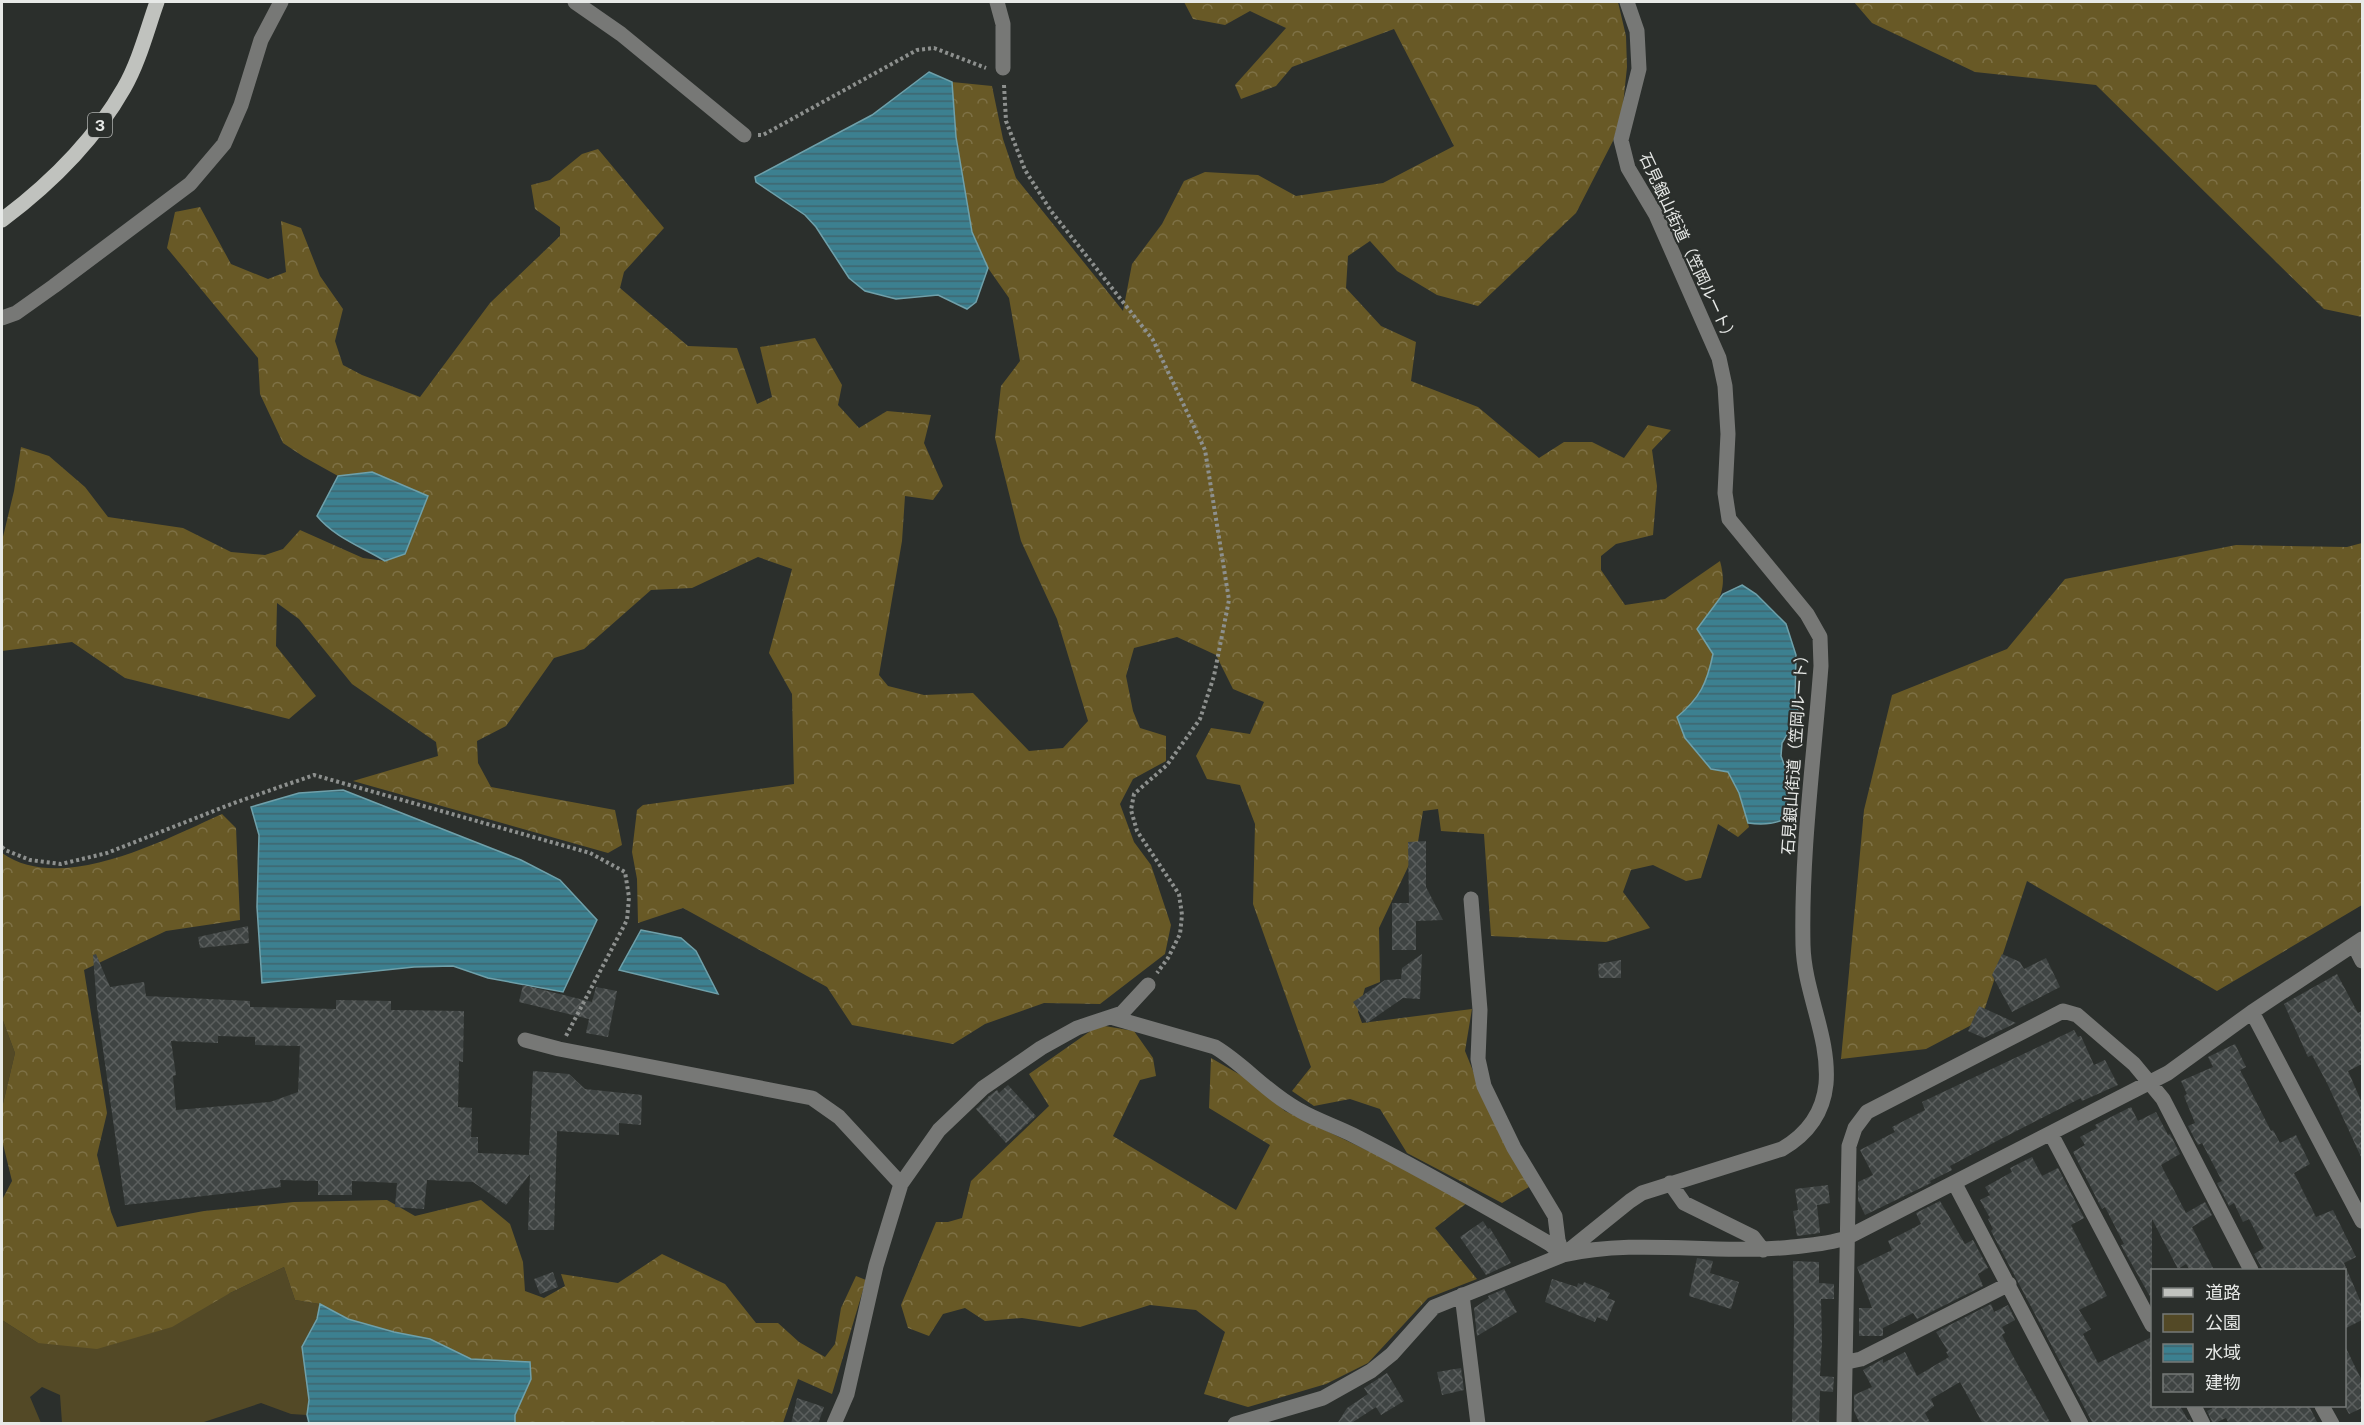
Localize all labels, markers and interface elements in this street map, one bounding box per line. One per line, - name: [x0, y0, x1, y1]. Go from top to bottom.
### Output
- road number: 3: [88, 113, 112, 137]
- street label: 石見銀山街道（笠岡ルート）: [1635, 150, 1741, 346]
- street label: 石見銀山街道（笠岡ルート）: [1778, 647, 1812, 855]
- legend: [2151, 1269, 2346, 1407]
- text: 道路: [2205, 1282, 2241, 1303]
- text: 公園: [2205, 1312, 2241, 1333]
- text: 水域: [2205, 1342, 2241, 1363]
- text: 建物: [2205, 1372, 2241, 1393]

